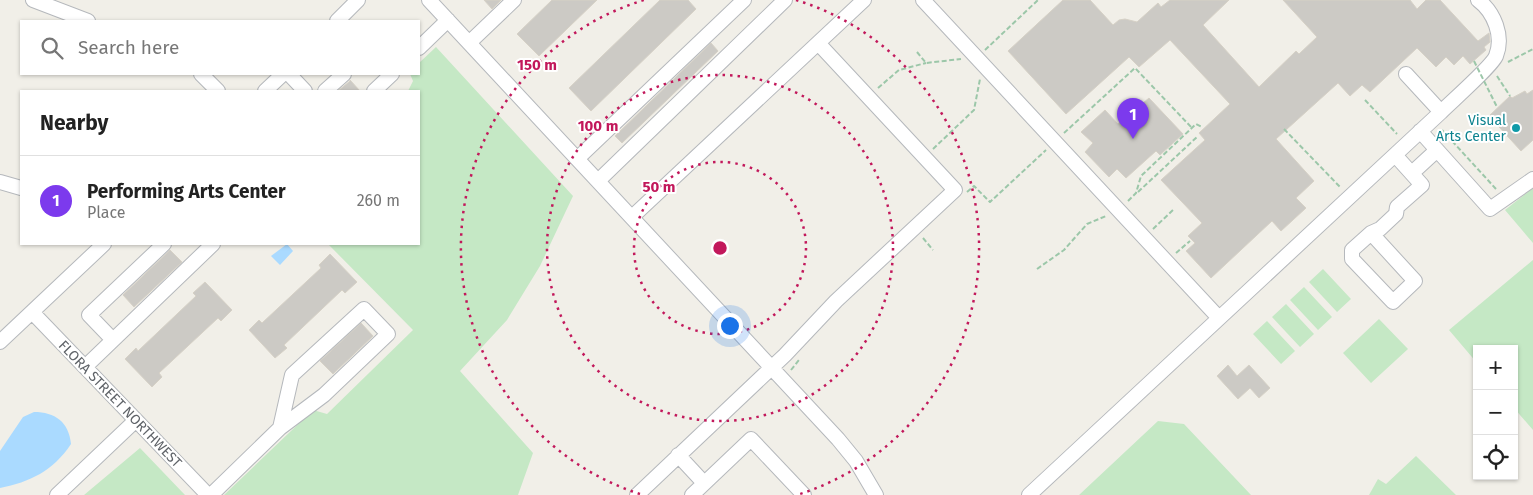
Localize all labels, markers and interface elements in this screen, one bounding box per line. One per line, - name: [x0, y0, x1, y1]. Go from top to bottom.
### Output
- search box: [20, 20, 420, 75]
- icon: search: [38, 34, 66, 62]
- text: Search here: [78, 36, 179, 59]
- text: 150 m: [517, 56, 557, 74]
- pin: 1: [1117, 98, 1149, 139]
- text: Nearby: [40, 110, 108, 136]
- place label: Visual Arts Center: [1436, 112, 1507, 145]
- text: 100 m: [578, 117, 618, 135]
- marker: Visual Arts Center: [1510, 122, 1522, 134]
- text: 50 m: [642, 178, 676, 196]
- text: Performing Arts Center: [87, 180, 286, 203]
- text: 1: [52, 191, 60, 210]
- text: 260 m: [357, 191, 400, 210]
- text: Place: [87, 203, 126, 222]
- centre of rings: [711, 239, 729, 257]
- your location: [717, 313, 743, 339]
- street label: FLORA STREET NORTHWEST: [55, 337, 186, 471]
- map controls: [1473, 345, 1518, 480]
- button: +: [1473, 345, 1518, 390]
- button: −: [1473, 390, 1518, 435]
- button: locate: [1473, 435, 1518, 480]

